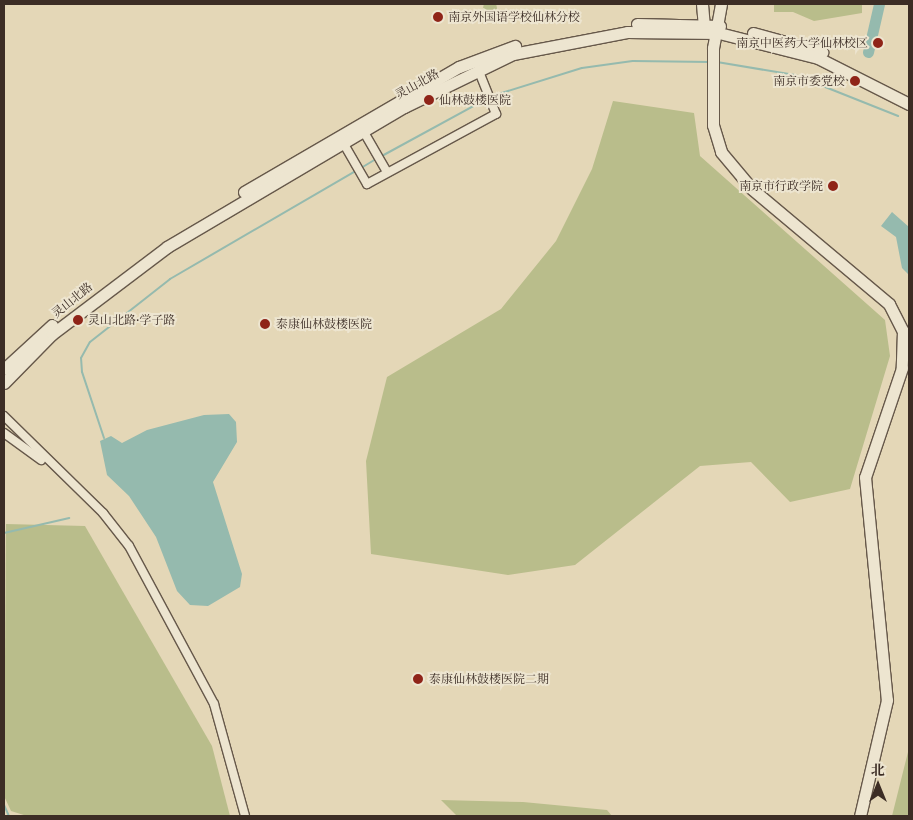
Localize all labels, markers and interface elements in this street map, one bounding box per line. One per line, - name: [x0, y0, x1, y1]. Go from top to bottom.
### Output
- place label: 南京外国语学校仙林分校: [448, 10, 580, 24]
- marker: 南京外国语学校仙林分校: [432, 11, 444, 23]
- place label: 南京中医药大学仙林校区: [736, 36, 868, 50]
- marker: 南京中医药大学仙林校区: [872, 37, 884, 49]
- street label: 灵山北路: [393, 66, 441, 102]
- place label: 南京市委党校: [773, 74, 845, 88]
- marker: 南京市委党校: [849, 75, 861, 87]
- place label: 仙林鼓楼医院: [439, 93, 511, 107]
- marker: 仙林鼓楼医院: [423, 94, 435, 106]
- place label: 南京市行政学院: [739, 179, 823, 193]
- marker: 南京市行政学院: [827, 180, 839, 192]
- street label: 灵山北路: [49, 279, 95, 321]
- place label: 灵山北路·学子路: [88, 313, 175, 327]
- marker: 灵山北路·学子路: [72, 314, 84, 326]
- marker: 泰康仙林鼓楼医院: [258, 317, 272, 331]
- place label: 泰康仙林鼓楼医院: [276, 317, 372, 331]
- marker: 泰康仙林鼓楼医院二期: [411, 672, 425, 686]
- place label: 泰康仙林鼓楼医院二期: [429, 672, 549, 686]
- north arrow: [853, 760, 903, 810]
- text: 北: [871, 761, 885, 779]

